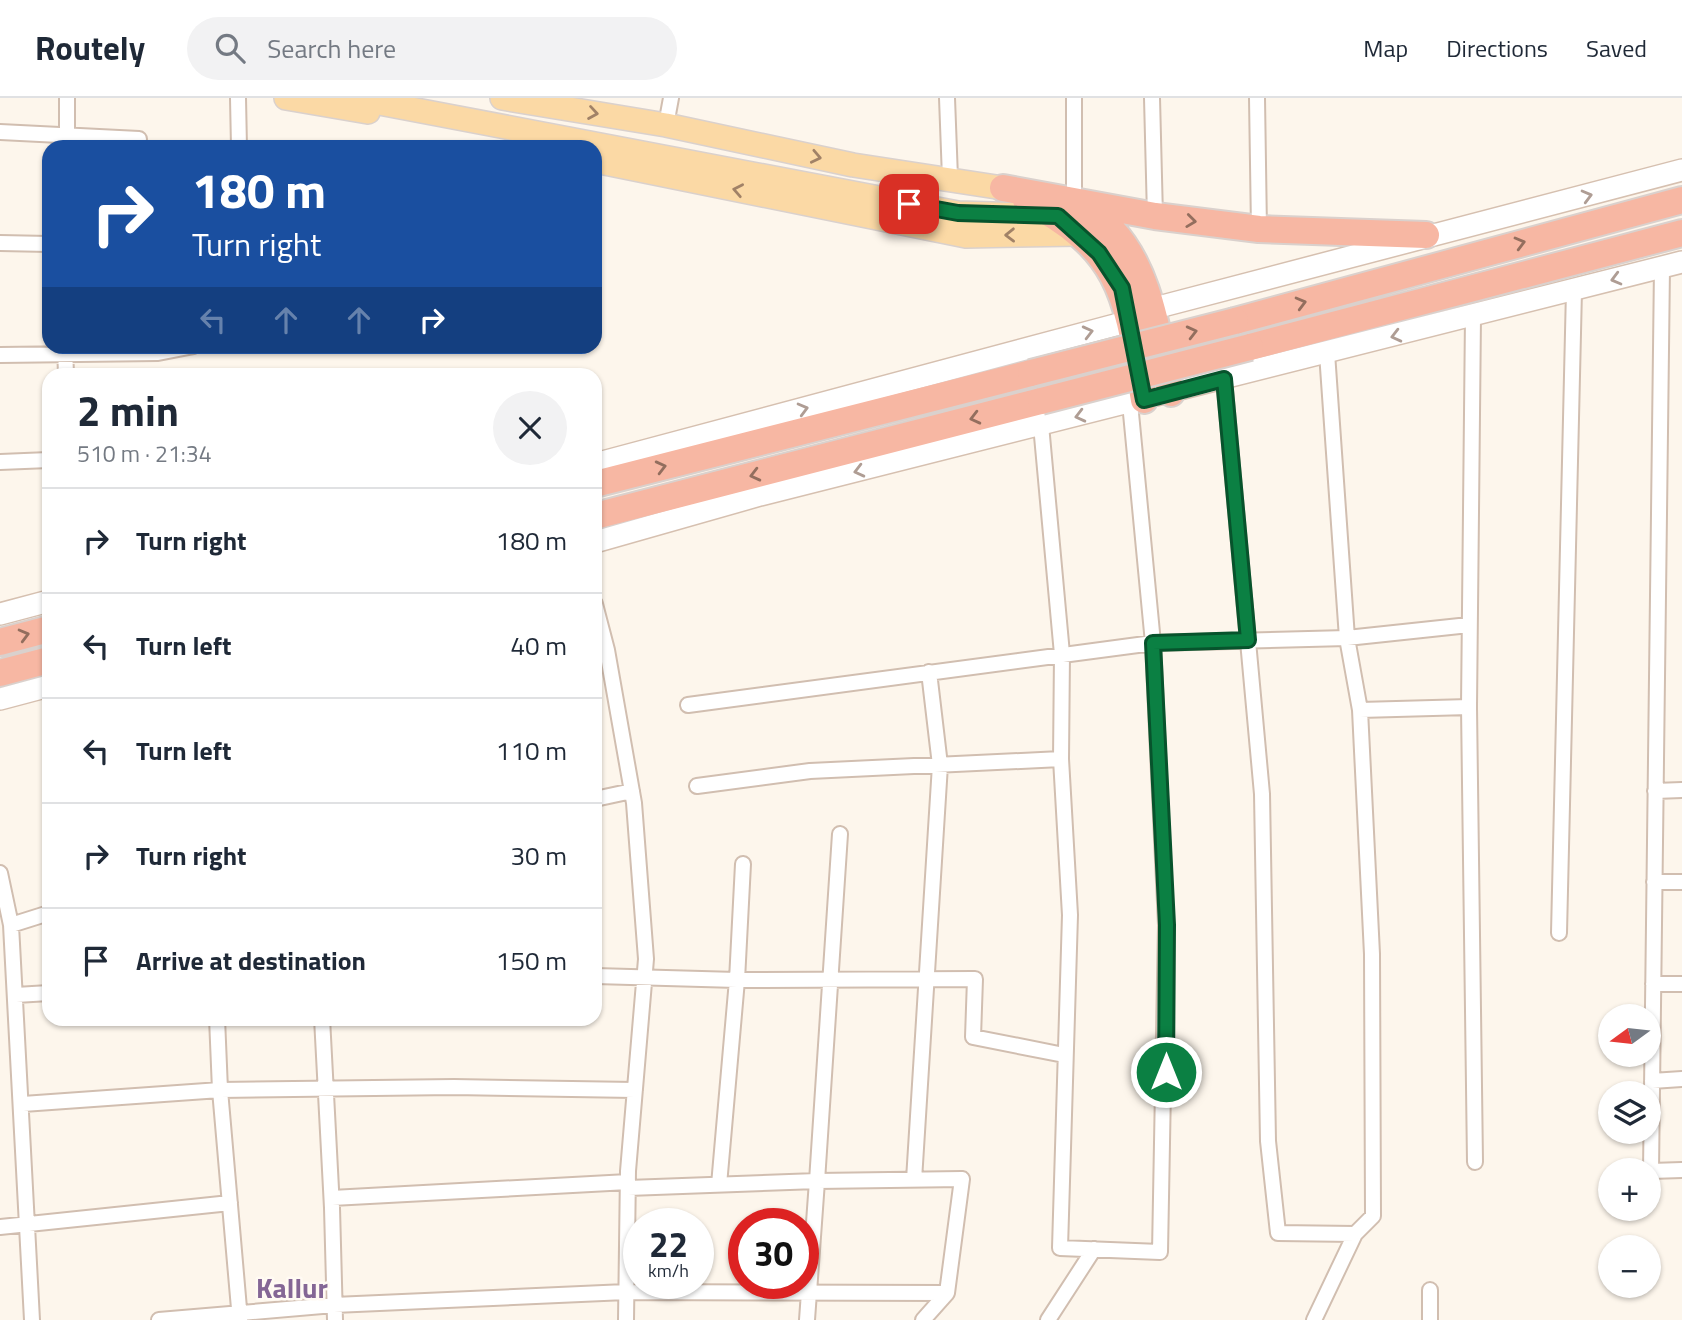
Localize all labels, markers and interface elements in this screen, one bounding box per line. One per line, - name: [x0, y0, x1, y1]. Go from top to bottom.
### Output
- search box: [187, 17, 677, 80]
- text: Routely: [35, 23, 145, 73]
- icon: search: [211, 29, 249, 67]
- text: Search here: [267, 29, 396, 68]
- text: Map: [1363, 30, 1408, 66]
- text: Directions: [1446, 30, 1548, 66]
- text: Saved: [1586, 30, 1647, 66]
- one-way arrow: [587, 105, 599, 120]
- one-way arrow: [810, 148, 822, 163]
- text: 180 m: [192, 152, 326, 227]
- icon: right: [77, 168, 168, 259]
- pin: [879, 174, 939, 234]
- one-way arrow: [732, 183, 744, 198]
- icon: arrive: [890, 185, 928, 223]
- one-way arrow: [1581, 190, 1593, 204]
- one-way arrow: [1185, 213, 1197, 228]
- text: Turn right: [192, 220, 321, 268]
- one-way arrow: [1004, 227, 1014, 243]
- one-way arrow: [1514, 237, 1526, 251]
- one-way arrow: [1610, 271, 1622, 285]
- one-way arrow: [1295, 297, 1307, 311]
- icon: left: [194, 301, 232, 339]
- icon: ahead: [267, 301, 305, 339]
- icon: ahead: [340, 301, 378, 339]
- icon: right: [413, 301, 451, 339]
- one-way arrow: [1081, 326, 1093, 340]
- one-way arrow: [1186, 326, 1198, 340]
- one-way arrow: [1390, 328, 1402, 342]
- text: 2 min: [77, 378, 179, 442]
- button: close: [493, 391, 567, 465]
- one-way arrow: [797, 402, 809, 417]
- one-way arrow: [1074, 408, 1086, 422]
- one-way arrow: [969, 410, 981, 424]
- text: 510 m · 21:34: [77, 436, 212, 471]
- one-way arrow: [655, 461, 667, 475]
- one-way arrow: [854, 463, 866, 477]
- one-way arrow: [749, 467, 761, 481]
- text: Turn right: [136, 521, 247, 560]
- text: 180 m: [496, 521, 567, 560]
- icon: right: [77, 522, 115, 560]
- text: Turn left: [136, 626, 231, 665]
- text: 40 m: [510, 626, 567, 665]
- icon: left: [77, 627, 115, 665]
- one-way arrow: [18, 629, 30, 643]
- text: Turn left: [136, 731, 231, 770]
- text: 110 m: [496, 731, 567, 770]
- icon: left: [77, 732, 115, 770]
- text: Turn right: [136, 836, 247, 875]
- text: 30 m: [510, 836, 567, 875]
- icon: right: [77, 837, 115, 875]
- text: Arrive at destination: [136, 941, 366, 980]
- text: 150 m: [496, 941, 567, 980]
- icon: arrive: [77, 942, 115, 980]
- north arrow: [1598, 1004, 1661, 1068]
- map controls: [1598, 1004, 1661, 1298]
- position arrow: [1129, 1035, 1203, 1109]
- button: layers: [1598, 1081, 1661, 1144]
- button: +: [1598, 1158, 1661, 1221]
- speed limit sign: 30: [728, 1208, 819, 1299]
- text: 22: [649, 1217, 688, 1271]
- button: −: [1598, 1235, 1661, 1298]
- text: km/h: [648, 1257, 689, 1284]
- district label: Kallur: [256, 1266, 328, 1309]

